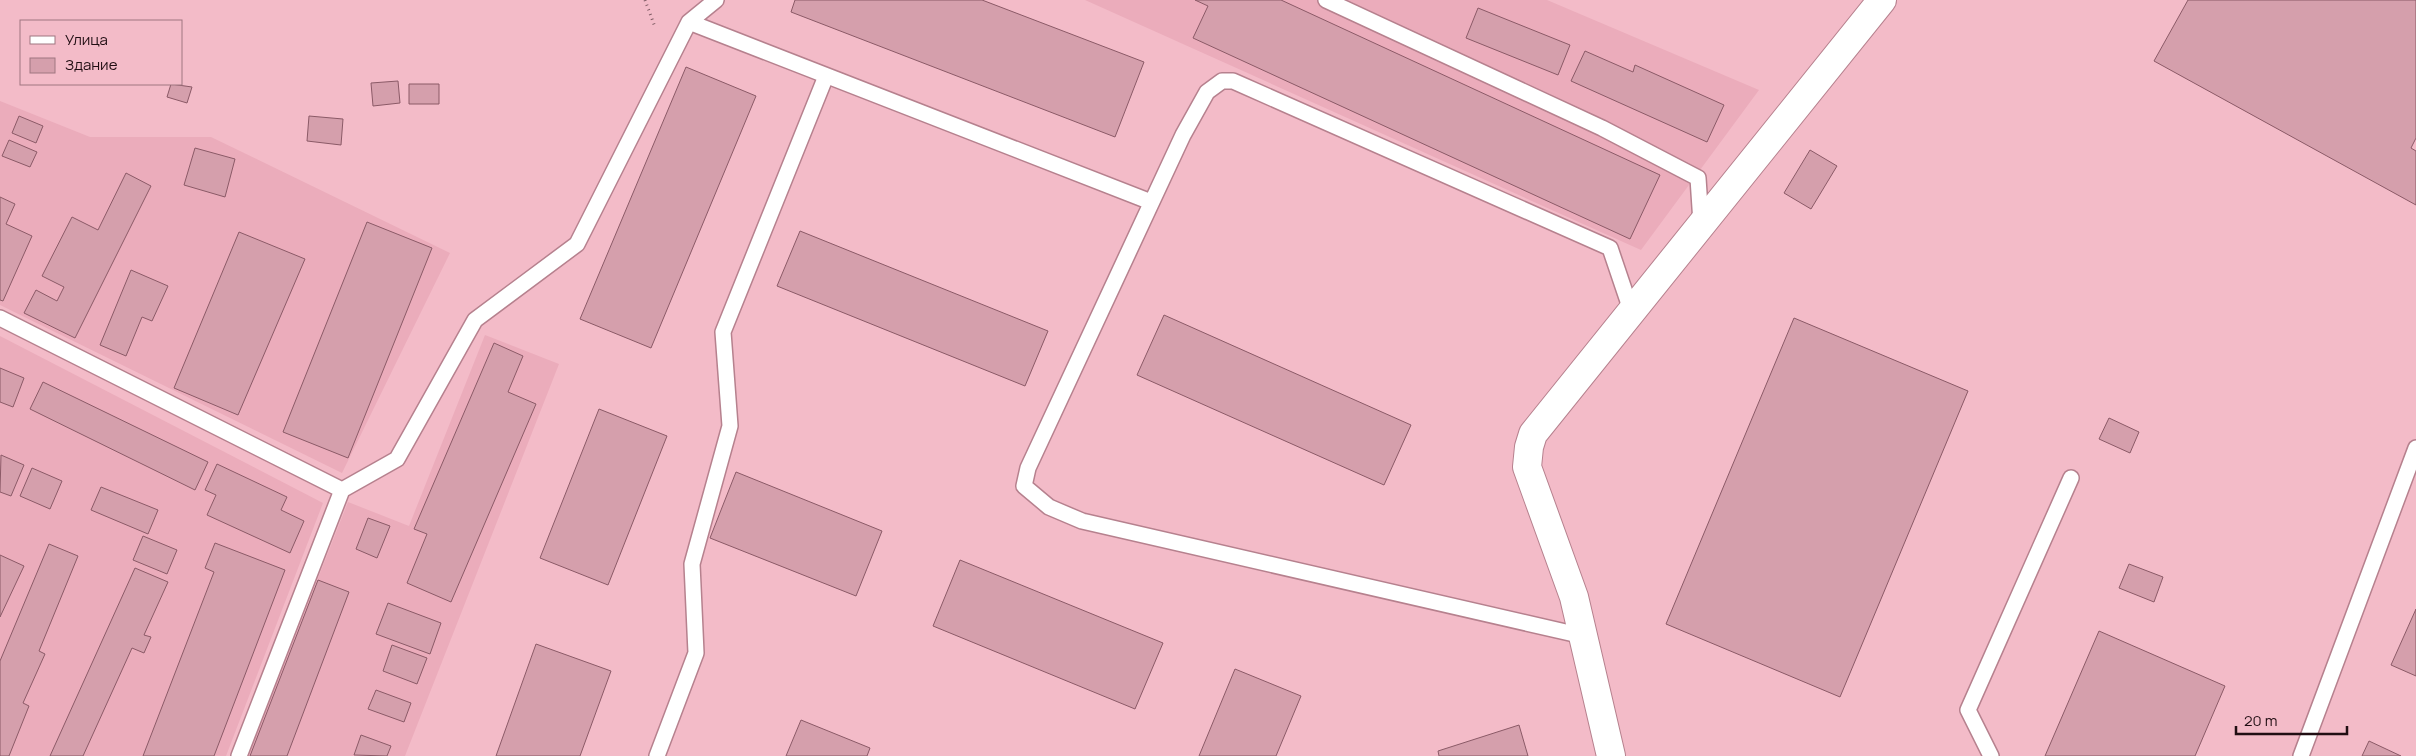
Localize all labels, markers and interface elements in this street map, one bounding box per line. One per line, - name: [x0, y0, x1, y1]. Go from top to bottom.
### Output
- legend: [20, 20, 182, 85]
- text: Улица: [65, 29, 108, 50]
- text: Здание: [65, 54, 118, 75]
- scale bar: [2236, 704, 2347, 736]
- text: 20 m: [2244, 710, 2277, 731]

